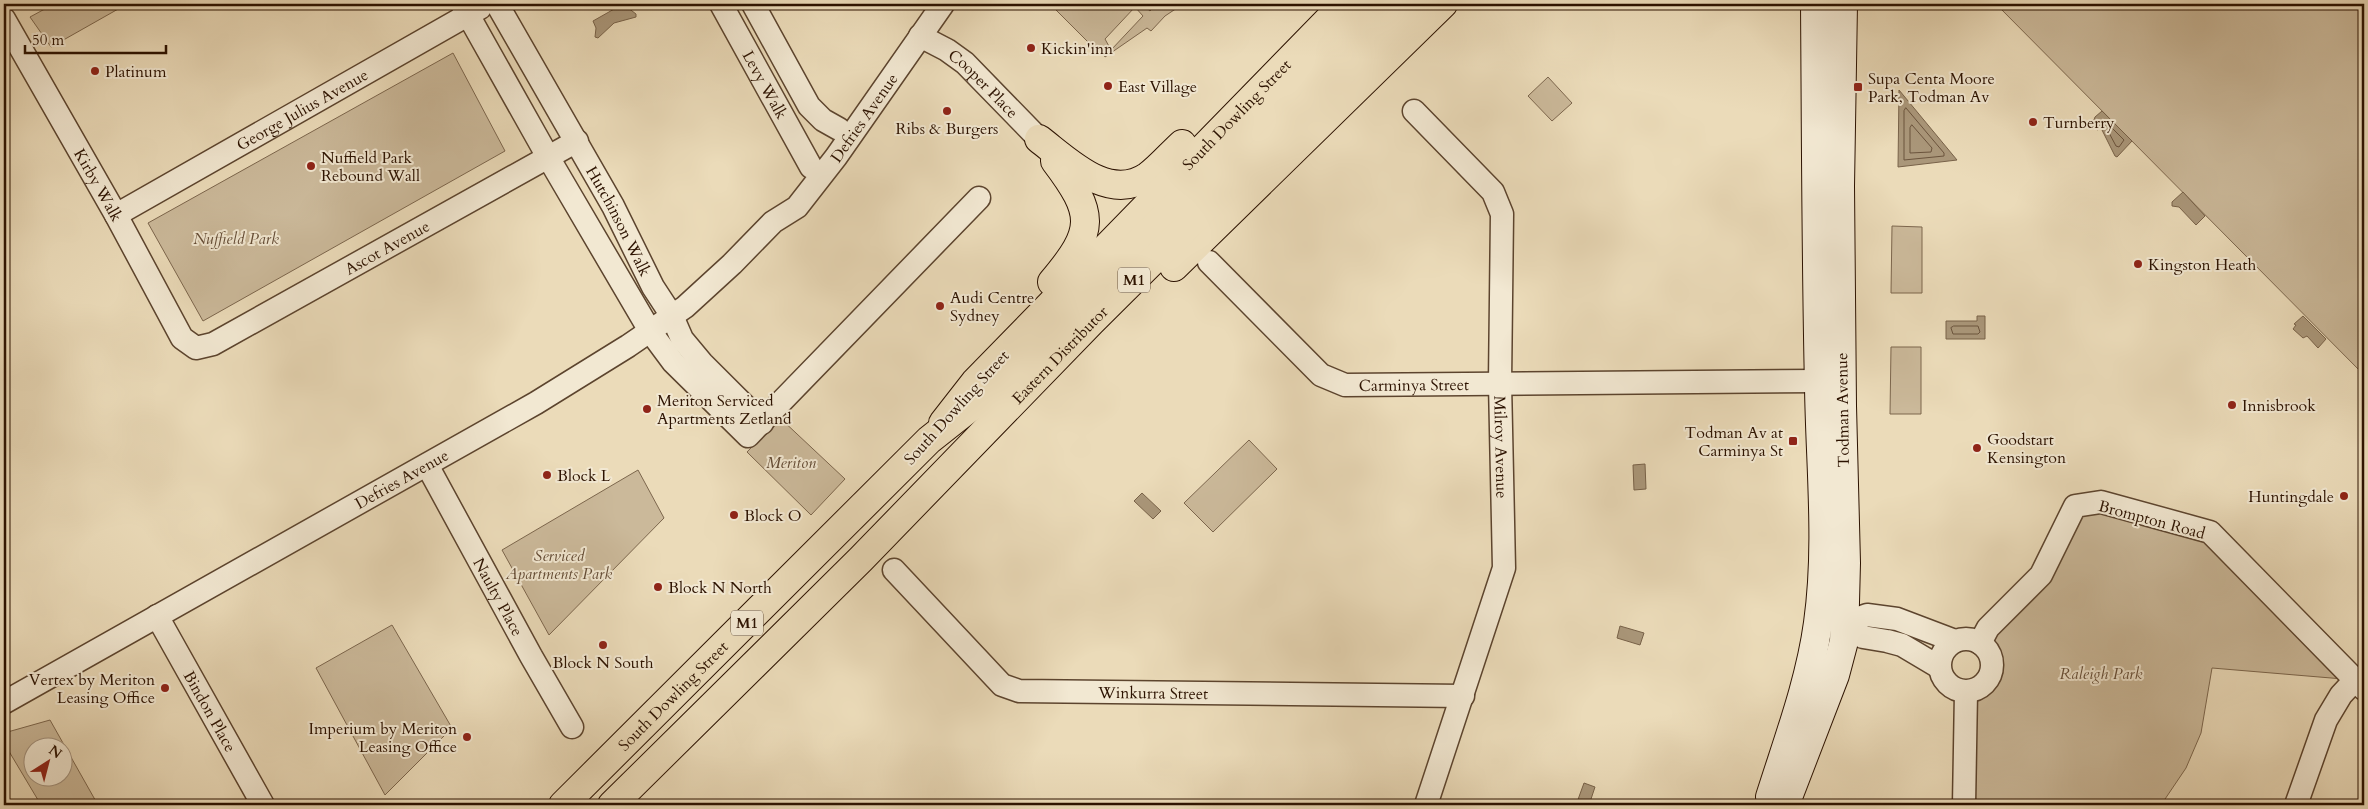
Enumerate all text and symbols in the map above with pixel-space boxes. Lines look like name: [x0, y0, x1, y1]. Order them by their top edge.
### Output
scale bar: [25, 22, 166, 54]
text: 50 m: [32, 30, 64, 50]
place label: Kickin'inn: [1041, 38, 1113, 60]
marker: Kickin'inn: [1025, 42, 1037, 54]
street label: Cooper Place: [943, 44, 1023, 123]
street label: Levy Walk: [737, 47, 793, 124]
street label: South Dowling Street: [1178, 55, 1296, 176]
place label: Platinum: [105, 61, 167, 83]
street label: George Julius Avenue: [233, 64, 372, 156]
marker: Platinum: [89, 65, 101, 77]
place label: Supa Centa Moore Park, Todman Av: [1868, 68, 1995, 108]
street label: Defries Avenue: [826, 69, 903, 167]
place label: East Village: [1118, 76, 1197, 98]
marker: East Village: [1102, 80, 1114, 92]
marker: Supa Centa Moore Park, Todman Av: [1852, 81, 1864, 93]
marker: Ribs & Burgers: [941, 105, 953, 117]
place label: Turnberry: [2043, 112, 2115, 134]
marker: Turnberry: [2027, 116, 2039, 128]
place label: Ribs & Burgers: [896, 118, 998, 140]
street label: Kirby Walk: [68, 145, 128, 226]
place label: Nuffield Park Rebound Wall: [321, 147, 420, 187]
marker: Nuffield Park Rebound Wall: [305, 160, 317, 172]
street label: Hutchinson Walk: [580, 162, 656, 281]
street label: Ascot Avenue: [341, 215, 434, 280]
park label: Nuffield Park: [193, 228, 279, 250]
place label: Kingston Heath: [2148, 254, 2257, 276]
marker: Kingston Heath: [2132, 258, 2144, 270]
road number: M1: [1118, 268, 1150, 292]
place label: Audi Centre Sydney: [950, 287, 1034, 327]
marker: Audi Centre Sydney: [934, 300, 946, 312]
street label: Eastern Distributor: [1007, 301, 1113, 409]
street label: South Dowling Street: [899, 346, 1014, 470]
street label: Todman Avenue: [1831, 352, 1855, 467]
street label: Carminya Street: [1359, 374, 1469, 397]
place label: Meriton Serviced Apartments Zetland: [657, 390, 792, 430]
street label: Milroy Avenue: [1488, 395, 1512, 499]
place label: Innisbrook: [2242, 395, 2316, 417]
marker: Innisbrook: [2226, 399, 2238, 411]
marker: Meriton Serviced Apartments Zetland: [641, 403, 653, 415]
place label: Todman Av at Carminya St: [1685, 422, 1783, 462]
place label: Goodstart Kensington: [1987, 429, 2066, 469]
marker: Todman Av at Carminya St: [1787, 435, 1799, 447]
marker: Goodstart Kensington: [1971, 442, 1983, 454]
street label: Defries Avenue: [351, 444, 453, 515]
park label: Meriton: [766, 452, 816, 474]
place label: Block L: [557, 465, 611, 487]
marker: Block L: [541, 469, 553, 481]
place label: Huntingdale: [2248, 486, 2334, 508]
marker: Huntingdale: [2338, 490, 2350, 502]
street label: Brompton Road: [2096, 495, 2208, 545]
place label: Block O: [744, 505, 802, 527]
marker: Block O: [728, 509, 740, 521]
park label: Serviced Apartments Park: [505, 545, 612, 585]
street label: Naulty Place: [468, 554, 528, 640]
place label: Block N North: [668, 577, 772, 599]
marker: Block N North: [652, 581, 664, 593]
road number: M1: [731, 610, 763, 636]
street label: South Dowling Street: [613, 636, 733, 756]
marker: Block N South: [597, 639, 609, 651]
place label: Block N South: [553, 652, 654, 674]
park label: Raleigh Park: [2060, 663, 2143, 685]
street label: Bindon Place: [178, 667, 241, 756]
place label: Vertex by Meriton Leasing Office: [29, 669, 155, 709]
marker: Vertex by Meriton Leasing Office: [159, 682, 171, 694]
street label: Winkurra Street: [1097, 682, 1208, 705]
place label: Imperium by Meriton Leasing Office: [308, 718, 457, 758]
marker: Imperium by Meriton Leasing Office: [461, 731, 473, 743]
north arrow: [22, 736, 72, 786]
text: N: [45, 741, 66, 763]

